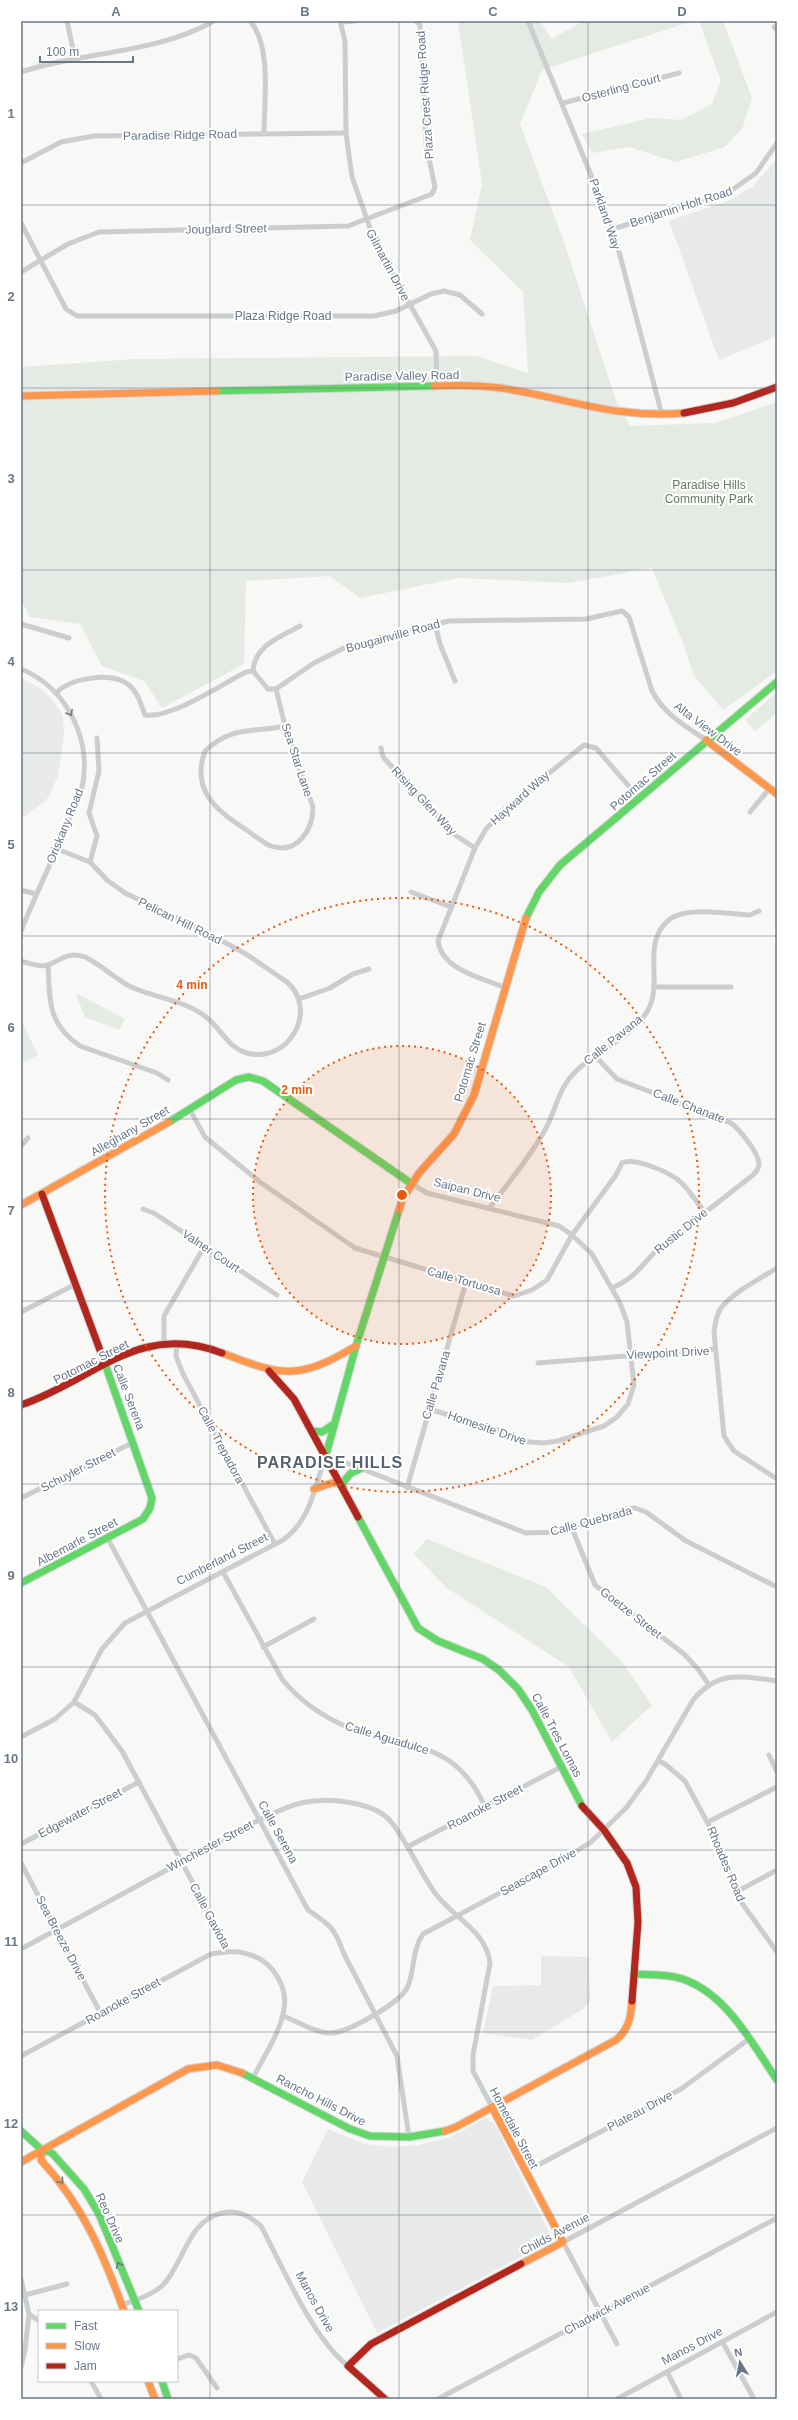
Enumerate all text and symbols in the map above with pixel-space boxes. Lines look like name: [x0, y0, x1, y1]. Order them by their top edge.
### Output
text: A: [111, 4, 121, 19]
text: B: [300, 4, 310, 19]
text: C: [488, 4, 498, 19]
text: D: [677, 4, 687, 19]
street label: Plaza Crest Ridge Road: [414, 30, 436, 160]
scale bar: [40, 38, 133, 64]
text: 100 m: [46, 45, 79, 59]
street label: Osterling Court: [580, 71, 662, 105]
text: 1: [7, 106, 15, 121]
street label: Paradise Ridge Road: [123, 127, 237, 143]
street label: Parkland Way: [586, 177, 624, 251]
street label: Benjamin Holt Road: [628, 184, 734, 230]
street label: Jouglard Street: [185, 221, 267, 237]
street label: Gilmartin Drive: [363, 227, 413, 304]
text: 2: [7, 289, 15, 304]
street label: Plaza Ridge Road: [235, 309, 331, 323]
street label: Paradise Valley Road: [345, 368, 459, 384]
text: 3: [7, 471, 15, 486]
park label: Paradise Hills Community Park: [665, 478, 754, 506]
street label: Bougainville Road: [344, 617, 442, 655]
text: 4: [7, 654, 15, 669]
street label: Alta View Drive: [671, 699, 745, 759]
one-way arrow: [66, 709, 73, 716]
street label: Sea Star Lane: [278, 721, 316, 799]
street label: Potomac Street: [607, 748, 679, 813]
street label: Rising Glen Way: [389, 764, 459, 838]
street label: Hayward Way: [488, 768, 552, 828]
street label: Oriskany Road: [44, 787, 86, 865]
text: 5: [7, 837, 15, 852]
street label: Pelican Hill Road: [136, 895, 224, 947]
text: 4 min: [176, 978, 208, 992]
street label: Calle Pavana: [581, 1012, 645, 1068]
text: 6: [7, 1020, 15, 1035]
street label: Potomac Street: [451, 1020, 489, 1104]
text: 2 min: [281, 1083, 313, 1097]
street label: Calle Chanate: [651, 1086, 727, 1126]
street label: Alleghany Street: [88, 1103, 172, 1159]
street label: Saipan Drive: [432, 1175, 502, 1205]
centre of rings: [395, 1188, 409, 1202]
text: 7: [7, 1203, 15, 1218]
street label: Rustic Drive: [651, 1205, 711, 1257]
street label: Valner Court: [180, 1227, 243, 1276]
street label: Calle Tortuosa: [425, 1264, 503, 1298]
street label: Potomac Street: [51, 1337, 132, 1387]
street label: Viewpoint Drive: [626, 1344, 710, 1362]
street label: Calle Pavana: [419, 1349, 453, 1421]
street label: Calle Serena: [110, 1362, 148, 1432]
text: 8: [7, 1385, 15, 1400]
street label: Calle Trepadora: [195, 1404, 247, 1486]
street label: Homesite Drive: [446, 1408, 528, 1448]
street label: Schuyler Street: [38, 1445, 118, 1495]
district label: PARADISE HILLS: [257, 1454, 403, 1471]
street label: Calle Quebrada: [549, 1503, 634, 1539]
street label: Albemarle Street: [34, 1515, 120, 1569]
street label: Cumberland Street: [174, 1530, 271, 1588]
text: 9: [7, 1568, 15, 1583]
street label: Goetze Street: [598, 1585, 665, 1642]
street label: Calle Tres Lomas: [529, 1690, 585, 1780]
street label: Calle Aguadulce: [343, 1719, 431, 1757]
text: 10: [4, 1751, 18, 1766]
street label: Roanoke Street: [445, 1781, 526, 1833]
street label: Edgewater Street: [36, 1785, 125, 1841]
street label: Calle Serena: [255, 1798, 301, 1866]
street label: Winchester Street: [165, 1817, 256, 1875]
street label: Rhoades Road: [704, 1824, 748, 1904]
street label: Seascape Drive: [498, 1845, 579, 1899]
street label: Calle Gaviota: [187, 1881, 233, 1951]
street label: Sea Breeze Drive: [33, 1893, 89, 1983]
text: 11: [4, 1934, 18, 1949]
street label: Roanoke Street: [83, 1974, 163, 2027]
street label: Rancho Hills Drive: [274, 2071, 368, 2129]
street label: Homedale Street: [487, 2085, 542, 2172]
street label: Plateau Drive: [605, 2088, 675, 2134]
text: 12: [4, 2116, 18, 2131]
one-way arrow: [56, 2176, 63, 2184]
street label: Reo Drive: [93, 2191, 127, 2246]
street label: Childs Avenue: [518, 2210, 592, 2258]
one-way arrow: [116, 2262, 124, 2269]
street label: Manos Drive: [293, 2269, 338, 2335]
street label: Chadwick Avenue: [562, 2280, 653, 2338]
text: 13: [4, 2299, 18, 2314]
legend: [38, 2310, 178, 2382]
text: Fast: [74, 2319, 98, 2333]
street label: Manos Drive: [659, 2324, 725, 2368]
text: Slow: [74, 2339, 100, 2353]
north arrow: [720, 2342, 760, 2382]
text: N: [733, 2346, 743, 2359]
text: Jam: [74, 2359, 97, 2373]

